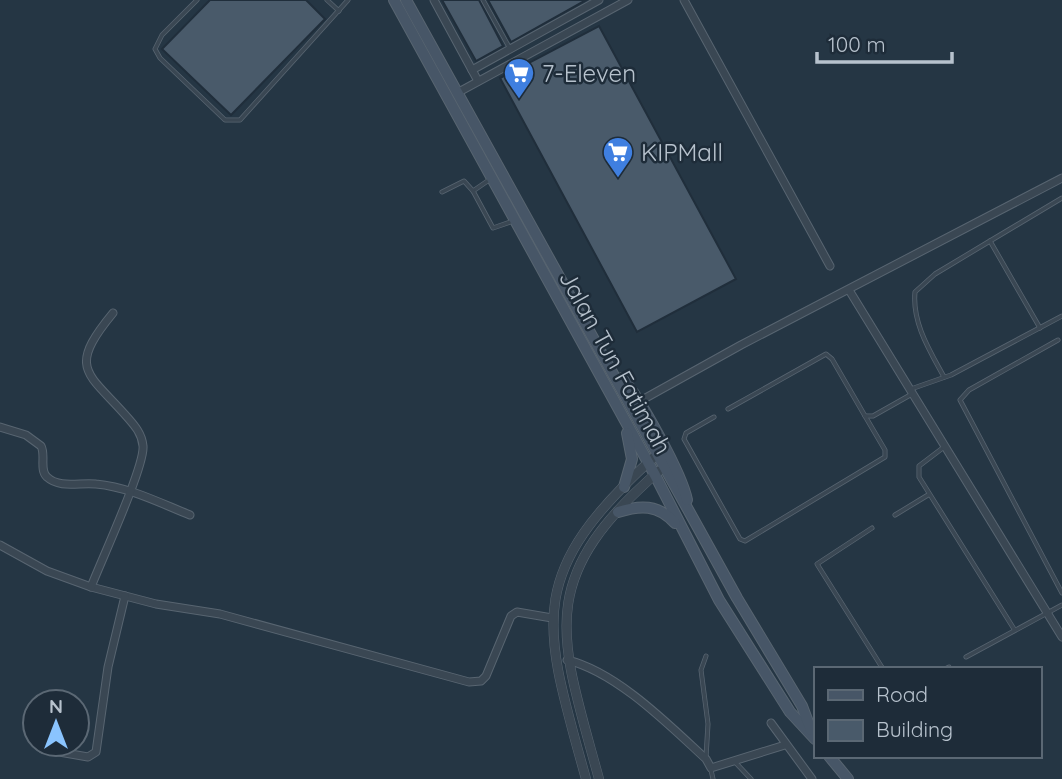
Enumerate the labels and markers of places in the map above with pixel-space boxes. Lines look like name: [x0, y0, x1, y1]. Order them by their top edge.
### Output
supermarket icon: 7-Eleven: [502, 56, 536, 100]
place label: 7-Eleven: [542, 58, 636, 88]
supermarket icon: KIPMall: [601, 135, 635, 179]
place label: KIPMall: [641, 137, 723, 167]

